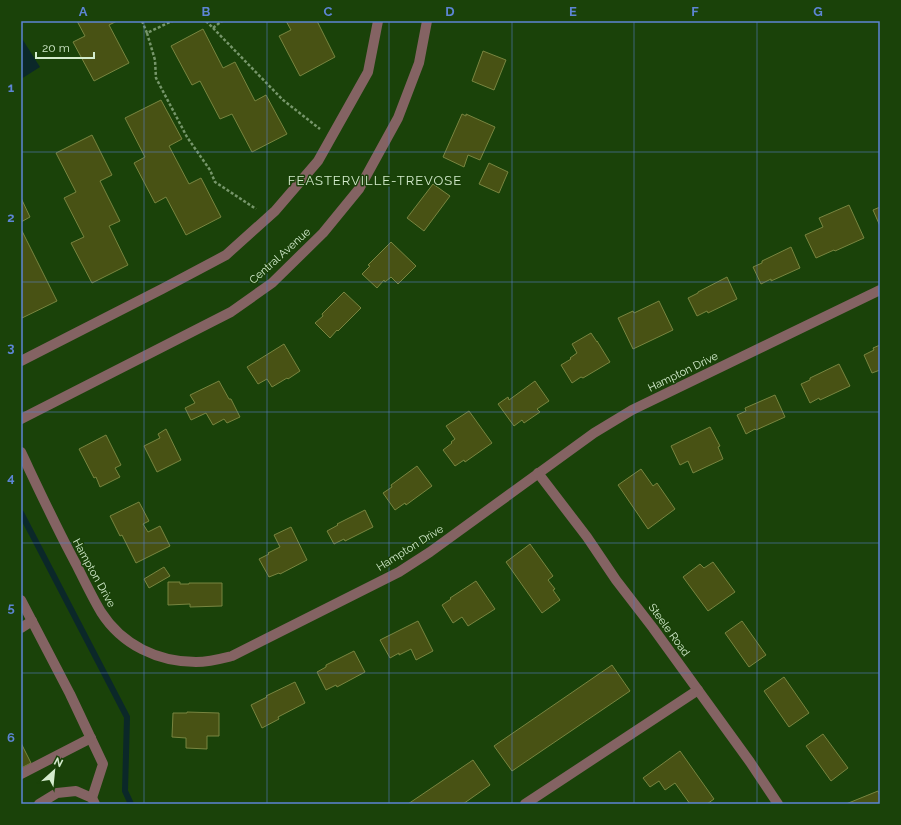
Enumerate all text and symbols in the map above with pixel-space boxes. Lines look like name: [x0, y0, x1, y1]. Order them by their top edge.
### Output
text: A: [79, 4, 88, 19]
text: B: [202, 4, 211, 19]
text: C: [324, 4, 333, 19]
text: D: [445, 4, 455, 19]
text: E: [569, 4, 577, 19]
text: F: [691, 4, 699, 19]
text: G: [813, 4, 823, 19]
scale bar: [36, 34, 94, 60]
text: 20 m: [42, 41, 70, 55]
text: 1: [8, 80, 15, 95]
district label: FEASTERVILLE-TREVOSE: [288, 173, 462, 188]
text: 2: [7, 210, 15, 225]
street label: Central Avenue: [247, 225, 314, 287]
text: 3: [7, 340, 15, 355]
street label: Hampton Drive: [646, 349, 721, 395]
text: 4: [7, 470, 15, 485]
street label: Hampton Drive: [374, 522, 446, 574]
street label: Hampton Drive: [70, 536, 118, 610]
text: 5: [7, 600, 15, 615]
street label: Steele Road: [646, 601, 692, 659]
text: 6: [7, 730, 15, 745]
north arrow: [34, 751, 74, 791]
text: N: [52, 755, 65, 770]

